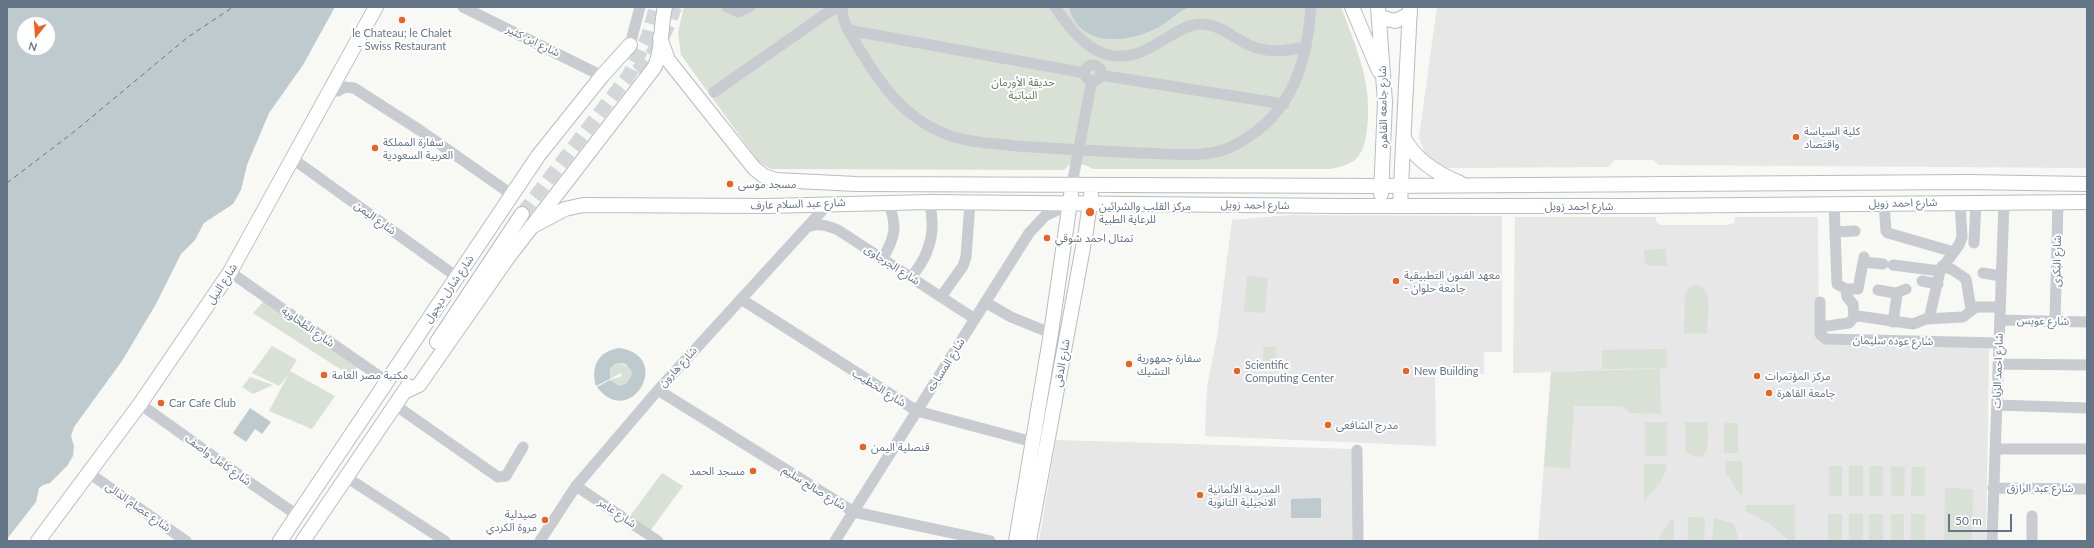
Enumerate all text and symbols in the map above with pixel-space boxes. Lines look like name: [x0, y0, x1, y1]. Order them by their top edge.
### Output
marker: le Chateau; le Chalet - Swiss Restaurant: [397, 15, 407, 25]
north arrow: [16, 16, 56, 56]
street label: شارع ابن كثير: [504, 22, 562, 60]
place label: le Chateau; le Chalet - Swiss Restaurant: [352, 26, 452, 52]
text: N: [27, 40, 39, 54]
street label: شارع جامعه القاهره: [1376, 66, 1390, 148]
park label: حديقة الأورمان النباتية: [991, 75, 1055, 101]
place label: كلية السياسة واقتصاد: [1804, 124, 1860, 150]
marker: كلية السياسة واقتصاد: [1791, 132, 1801, 142]
place label: سفارة المملكة العربية السعودية: [383, 135, 453, 161]
marker: سفارة المملكة العربية السعودية: [370, 143, 380, 153]
place label: مسجد موسى: [738, 177, 796, 191]
marker: مسجد موسى: [725, 179, 735, 189]
street label: شارع عبد السلام عارف: [750, 196, 846, 212]
street label: شارع احمد زويل: [1869, 196, 1937, 210]
street label: شارع اليمن: [352, 198, 398, 238]
street label: شارع احمد زويل: [1221, 198, 1289, 212]
place label: مركز القلب والشرائين للرعاية الطبية: [1099, 199, 1191, 225]
street label: شارع احمد زويل: [1545, 199, 1613, 213]
marker: مركز القلب والشرائين للرعاية الطبية: [1084, 206, 1096, 218]
place label: تمثال احمد شوقي: [1055, 231, 1133, 245]
marker: تمثال احمد شوقي: [1042, 233, 1052, 243]
street label: شارع البكرى: [2050, 235, 2064, 287]
street label: شارع الجرجاوى: [862, 242, 922, 288]
street label: شارع شارل ديجول: [421, 253, 477, 325]
street label: شارع النيل: [204, 261, 240, 307]
place label: معهد الفنون التطبيقية - جامعة حلوان: [1404, 268, 1500, 294]
marker: معهد الفنون التطبيقية - جامعة حلوان: [1391, 276, 1401, 286]
street label: شارع الطحاوية: [279, 304, 337, 350]
street label: شارع عويس: [2017, 314, 2069, 328]
street label: شارع احمد الزيات: [1990, 333, 2006, 409]
street label: شارع عوده سليمان: [1853, 334, 1933, 348]
street label: شارع المساحه: [924, 336, 968, 394]
street label: شارع الدقى: [1051, 338, 1073, 388]
street label: شارع هارون: [656, 344, 700, 390]
place label: سفارة جمهورية التشيك: [1137, 351, 1201, 377]
place label: Scientific Computing Center: [1245, 358, 1334, 384]
marker: سفارة جمهورية التشيك: [1124, 359, 1134, 369]
place label: New Building: [1414, 364, 1478, 378]
street label: شارع الخطيب: [850, 366, 908, 410]
marker: Scientific Computing Center: [1232, 366, 1242, 376]
marker: New Building: [1401, 366, 1411, 376]
place label: مكتبة مصر العامة: [332, 368, 408, 382]
place label: مركز المؤتمرات: [1765, 369, 1831, 383]
marker: مكتبة مصر العامة: [319, 370, 329, 380]
marker: مركز المؤتمرات: [1752, 371, 1762, 381]
place label: جامعة القاهرة: [1777, 386, 1835, 400]
marker: جامعة القاهرة: [1764, 388, 1774, 398]
place label: Car Cafe Club: [169, 396, 236, 410]
marker: Car Cafe Club: [156, 398, 166, 408]
place label: مدرج الشافعى: [1336, 418, 1398, 432]
marker: مدرج الشافعى: [1323, 420, 1333, 430]
street label: شارع كامل واصف: [183, 432, 253, 488]
place label: قنصلية اليمن: [871, 440, 930, 454]
marker: قنصلية اليمن: [858, 442, 868, 452]
street label: شارع صالح سليم: [780, 463, 848, 513]
place label: مسجد الحمد: [690, 464, 745, 478]
marker: مسجد الحمد: [748, 466, 758, 476]
street label: شارع عصام الدالى: [103, 480, 173, 534]
street label: شارع عبد الرازق: [2007, 481, 2073, 495]
place label: المدرسة الألمانية الانجيلية الثانوية: [1208, 482, 1280, 508]
marker: المدرسة الألمانية الانجيلية الثانوية: [1195, 490, 1205, 500]
street label: شارع عامر: [595, 495, 639, 531]
scale bar: [1950, 506, 2014, 532]
place label: صيدلية مروة الكردي: [486, 507, 537, 533]
text: 50 m: [1955, 513, 1982, 528]
marker: صيدلية مروة الكردي: [540, 515, 550, 525]

